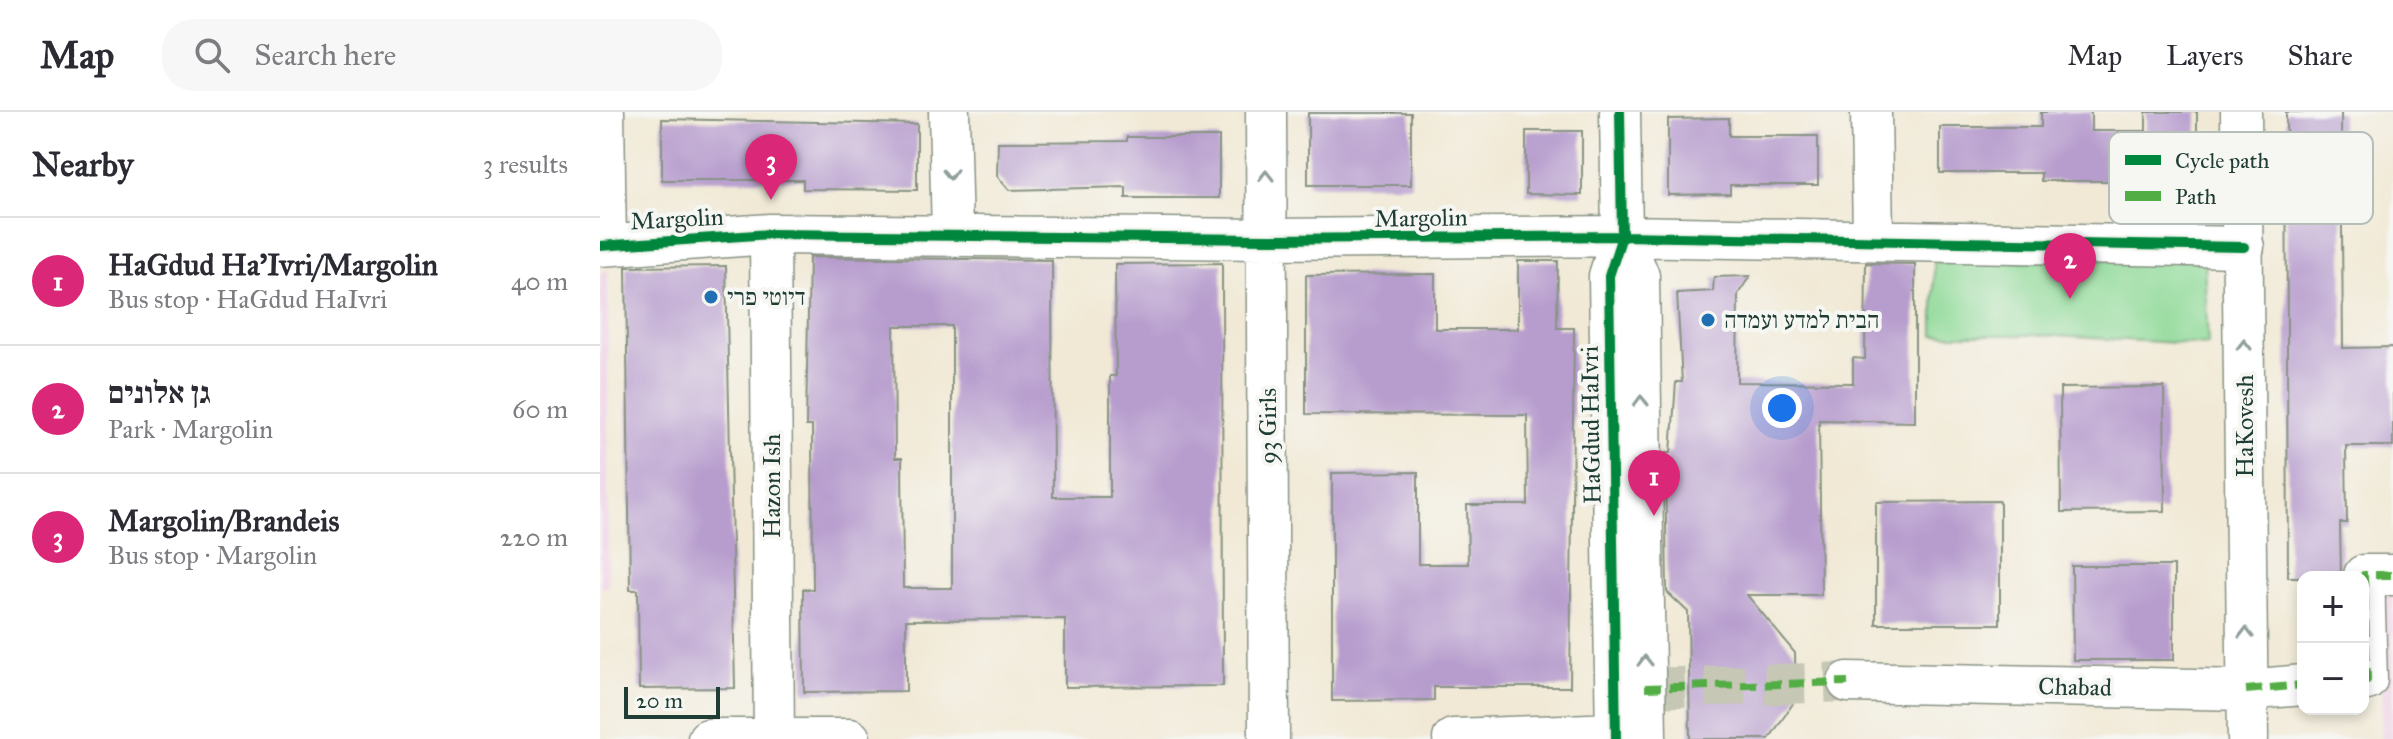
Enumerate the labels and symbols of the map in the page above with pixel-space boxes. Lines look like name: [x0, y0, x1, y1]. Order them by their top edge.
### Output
legend: [2109, 132, 2373, 224]
pin: 3: [745, 134, 797, 200]
text: Cycle path: [2175, 147, 2270, 174]
one-way arrow: [942, 168, 959, 181]
one-way arrow: [1257, 169, 1275, 182]
text: Path: [2175, 183, 2217, 210]
street label: Margolin: [630, 202, 724, 236]
street label: Margolin: [1374, 202, 1468, 234]
pin: 2: [2044, 233, 2096, 299]
place label: דיוטי פרי: [727, 282, 806, 312]
marker: דיוטי פרי: [702, 288, 720, 306]
place label: הבית למדע ועמדה: [1724, 305, 1880, 335]
marker: הבית למדע ועמדה: [1699, 311, 1717, 329]
one-way arrow: [2235, 338, 2253, 351]
street label: HaGdud HaIvri: [1575, 345, 1607, 504]
street label: HaKovesh: [2230, 375, 2260, 477]
street label: 93 Girls: [1253, 388, 1283, 464]
your location: [1762, 388, 1802, 428]
one-way arrow: [1632, 394, 1650, 407]
street label: Hazon Ish: [757, 434, 787, 538]
pin: 1: [1628, 450, 1680, 516]
one-way arrow: [2237, 626, 2255, 639]
one-way arrow: [1636, 654, 1654, 667]
street label: Chabad: [2038, 671, 2112, 703]
scale bar: [624, 683, 720, 719]

